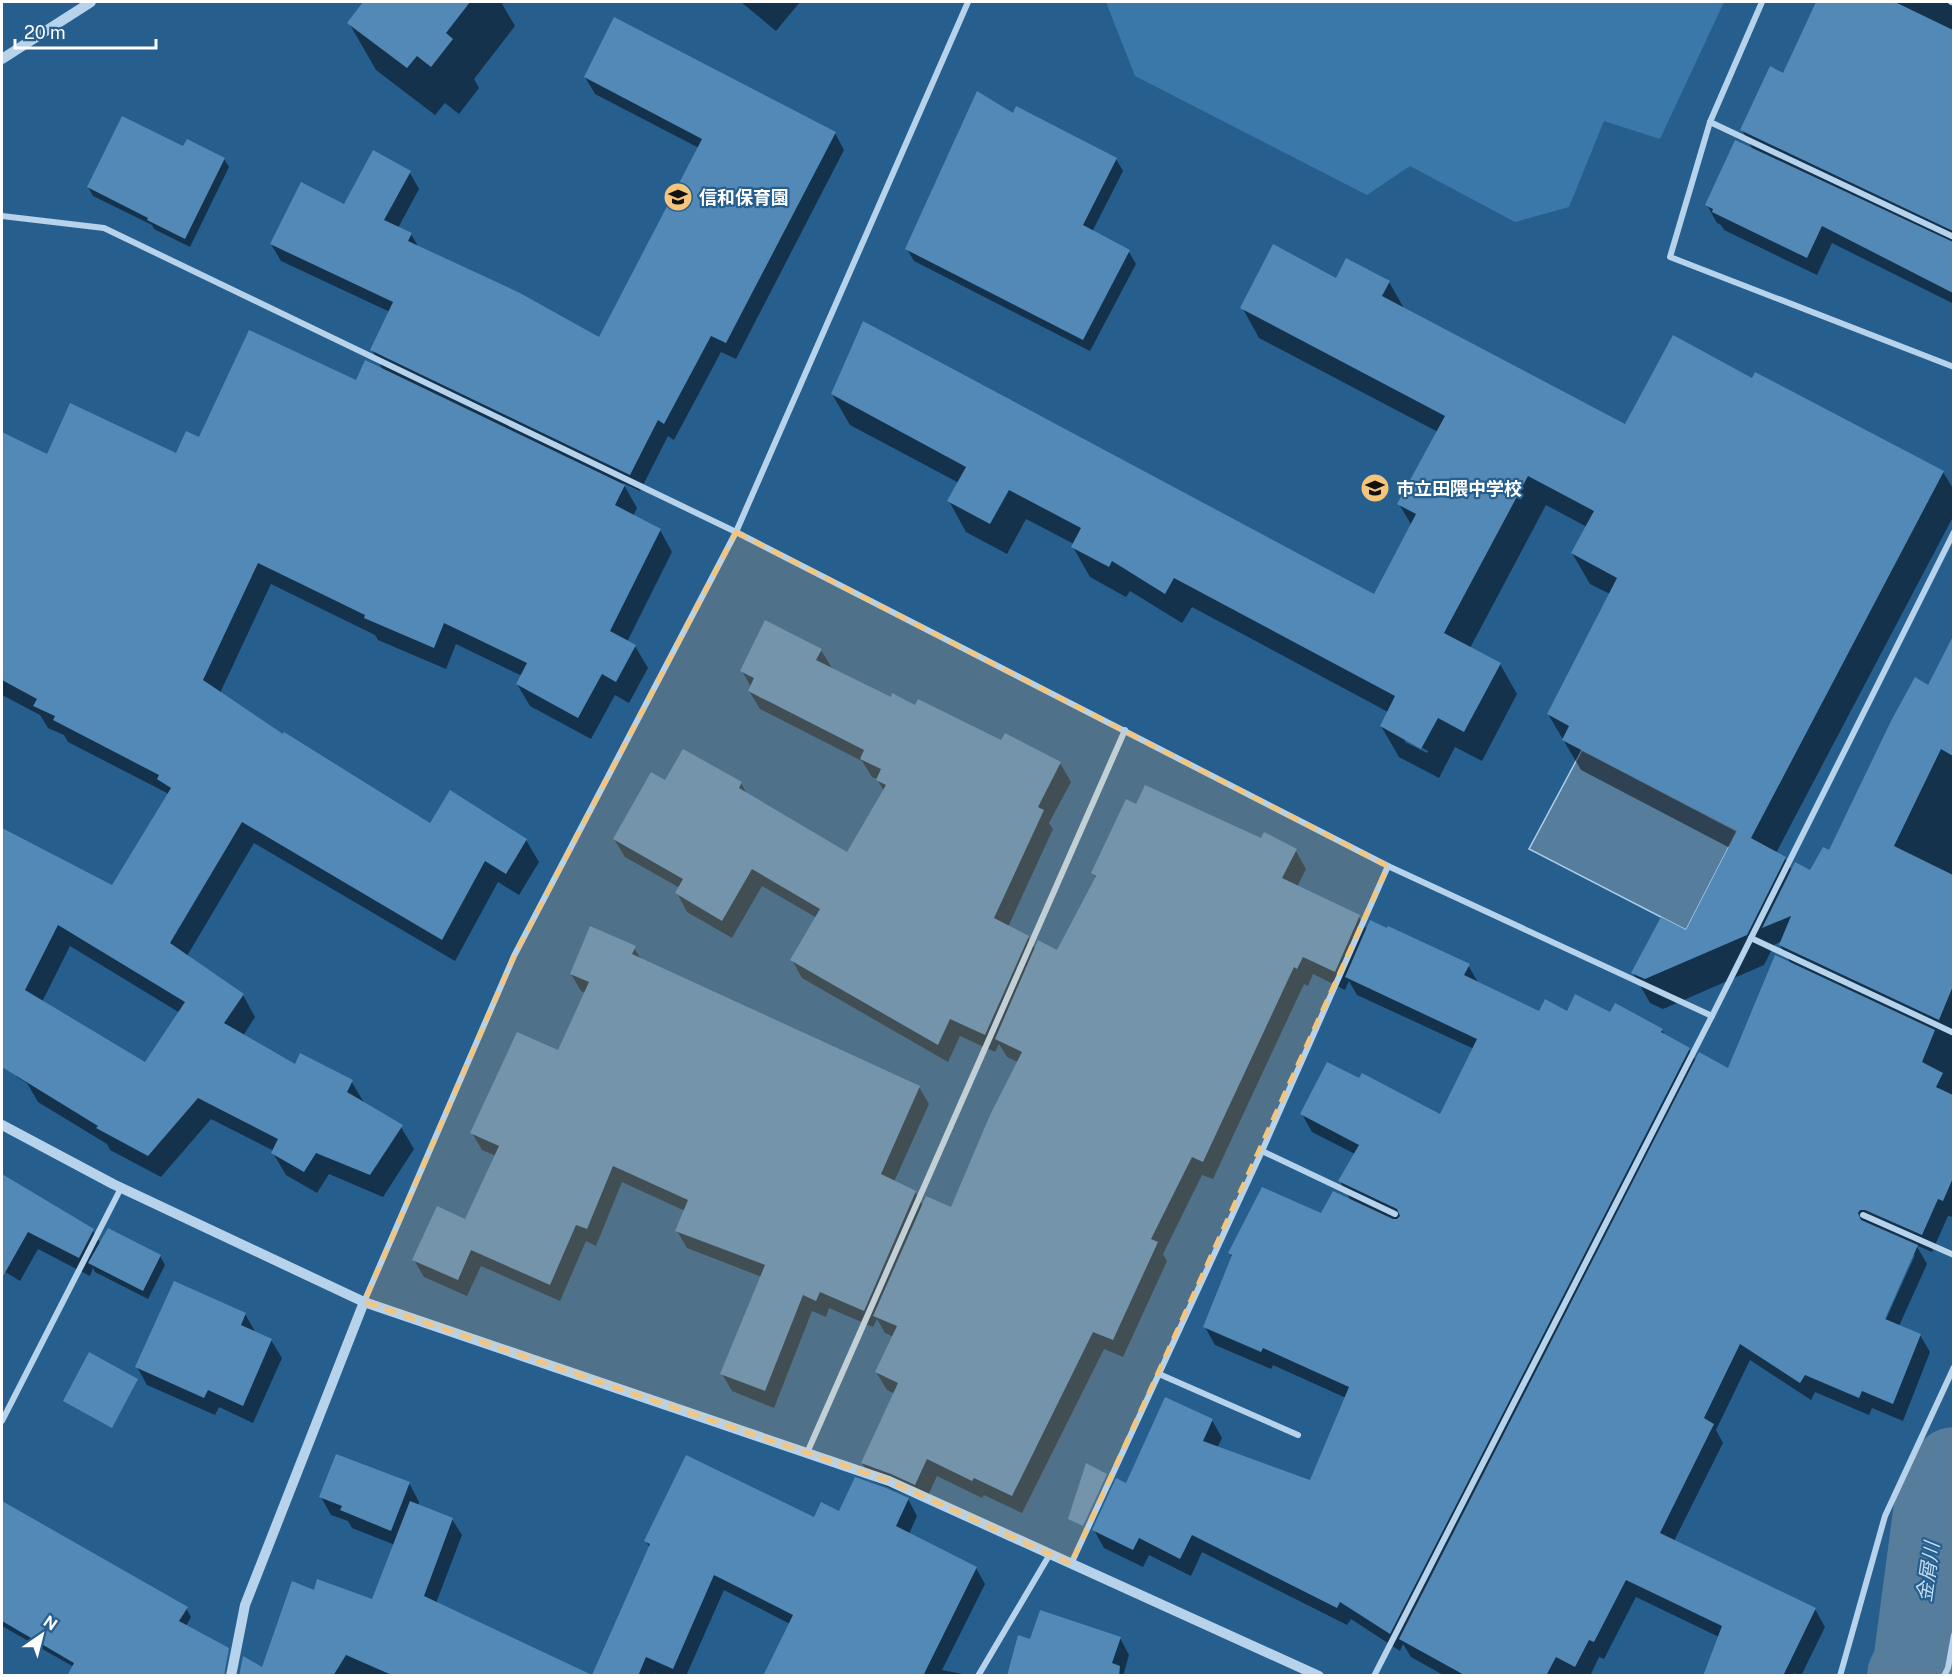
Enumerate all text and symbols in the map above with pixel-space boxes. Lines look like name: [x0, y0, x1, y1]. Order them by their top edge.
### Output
scale bar: [15, 12, 156, 50]
text: 20 m: [24, 22, 66, 43]
school or university icon: 信和保育園: [662, 181, 694, 213]
place label: 信和保育園: [699, 187, 789, 208]
school or university icon: 市立田隈中学校: [1359, 472, 1391, 504]
place label: 市立田隈中学校: [1396, 478, 1522, 499]
water label: 金屑川: [1912, 1539, 1944, 1603]
north arrow: [12, 1605, 72, 1665]
text: N: [40, 1612, 61, 1634]

